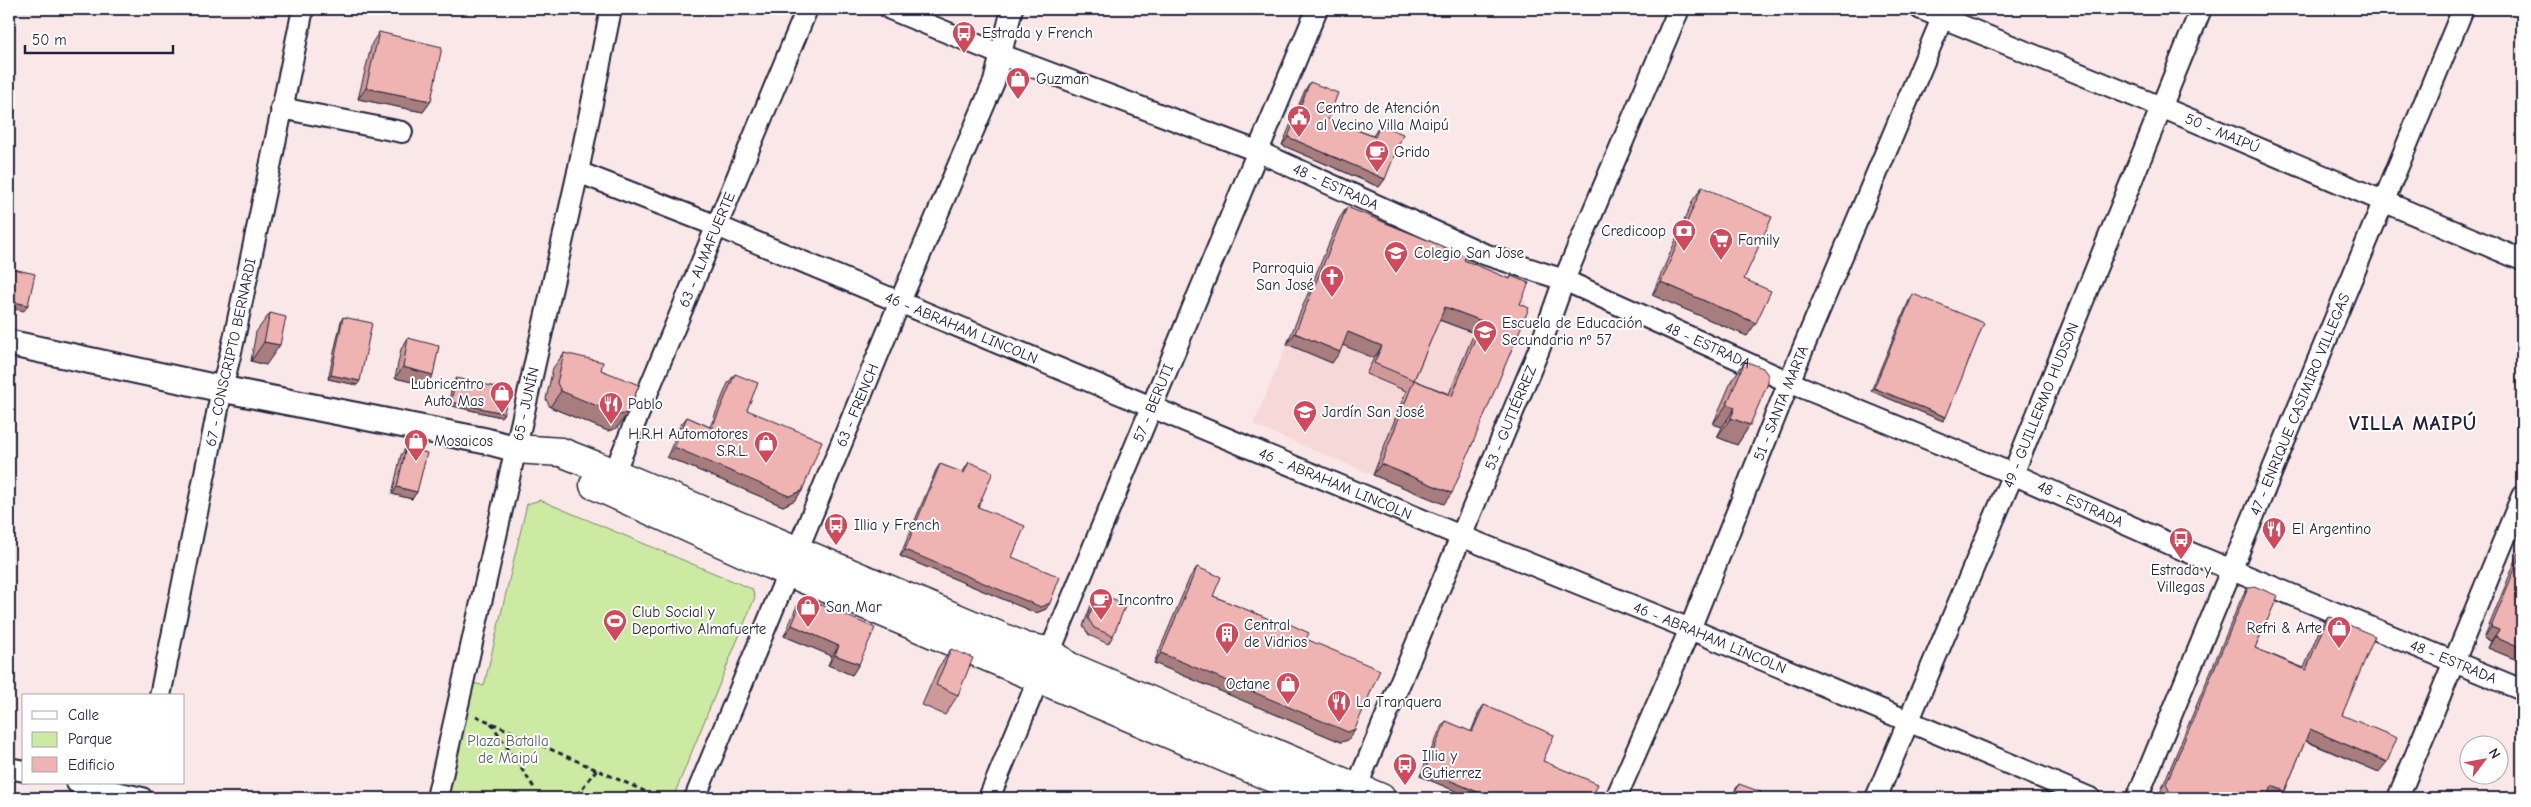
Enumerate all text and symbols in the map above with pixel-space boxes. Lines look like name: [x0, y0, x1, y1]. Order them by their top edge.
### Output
bus stop icon: Estrada y French: [951, 20, 977, 54]
scale bar: [25, 22, 172, 54]
place label: Estrada y French: [982, 24, 1093, 42]
text: 50 m: [32, 31, 67, 49]
shop icon: Guzman: [1005, 66, 1031, 100]
place label: Guzman: [1036, 70, 1089, 88]
place label: Centro de Atención al Vecino Villa Maipú: [1316, 99, 1449, 134]
public building icon: Centro de Atención al Vecino Villa Maipú: [1286, 104, 1312, 138]
street label: 50 - MAIPÚ: [2182, 109, 2263, 157]
cafe icon: Grido: [1364, 139, 1390, 173]
place label: Grido: [1394, 143, 1430, 161]
street label: 48 - ESTRADA: [1290, 160, 1382, 214]
street label: 63 - ALMAFUERTE: [675, 189, 739, 310]
bank icon: Credicoop: [1671, 218, 1697, 252]
place label: Credicoop: [1601, 222, 1666, 240]
supermarket icon: Family: [1708, 227, 1734, 261]
place label: Family: [1738, 231, 1780, 249]
school or university icon: Colegio San Jose: [1383, 240, 1409, 274]
place label: Colegio San Jose: [1414, 244, 1524, 262]
street label: 67 - CONSCRIPTO BERNARDI: [202, 256, 260, 448]
place label: Parroquia San José: [1252, 259, 1314, 294]
church icon: Parroquia San José: [1319, 264, 1345, 298]
street label: 46 - ABRAHAM LINCOLN: [882, 288, 1041, 368]
street label: 47 - ENRIQUE CASIMIRO VILLEGAS: [2246, 291, 2354, 518]
place label: Escuela de Educación Secundaria nº 57: [1502, 314, 1643, 349]
street label: 48 - ESTRADA: [1662, 318, 1754, 373]
school or university icon: Escuela de Educación Secundaria nº 57: [1472, 319, 1498, 353]
street label: 49 - GUILLERMO HUDSON: [1999, 320, 2082, 491]
street label: 51 - SANTA MARTA: [1749, 342, 1812, 463]
street label: 63 - FRENCH: [832, 361, 882, 449]
street label: 57 - BERUTI: [1129, 361, 1178, 444]
street label: 53 - GUTIÉRREZ: [1481, 363, 1540, 473]
street label: 65 - JUNÍN: [509, 365, 543, 443]
place label: Lubricentro Auto Mas: [411, 375, 484, 410]
shop icon: Lubricentro Auto Mas: [489, 380, 515, 414]
restaurant icon: Pablo: [598, 391, 624, 425]
place label: Pablo: [628, 395, 663, 413]
school or university icon: Jardín San José: [1292, 399, 1318, 433]
place label: Jardín San José: [1322, 403, 1425, 421]
district label: VILLA MAIPÚ: [2349, 411, 2477, 435]
place label: H.R.H Automotores S.R.L.: [628, 425, 748, 460]
shop icon: Mosaicos: [403, 428, 429, 462]
shop icon: H.R.H Automotores S.R.L.: [753, 430, 779, 464]
place label: Mosaicos: [434, 432, 493, 450]
street label: 46 - ABRAHAM LINCOLN: [1256, 444, 1414, 523]
street label: 48 - ESTRADA: [2035, 477, 2126, 531]
bus stop icon: Illia y French: [823, 512, 849, 546]
place label: Illia y French: [854, 516, 940, 534]
restaurant icon: El Argentino: [2261, 516, 2287, 550]
place label: El Argentino: [2292, 520, 2371, 538]
bus stop icon: Estrada y Villegas: [2168, 526, 2194, 560]
place label: Estrada y Villegas: [2151, 561, 2211, 596]
cafe icon: Incontro: [1088, 587, 1114, 621]
place label: Incontro: [1118, 591, 1174, 609]
shop icon: San Mar: [795, 594, 821, 628]
place label: San Mar: [826, 598, 882, 616]
street label: 46 - ABRAHAM LINCOLN: [1631, 598, 1789, 678]
place label: Club Social y Deportivo Almafuerte: [632, 603, 767, 638]
sports icon: Club Social y Deportivo Almafuerte: [602, 608, 628, 642]
shop icon: Refri & Arte: [2326, 615, 2352, 649]
place label: Central de Vidrios: [1244, 616, 1307, 651]
place label: Refri & Arte: [2246, 619, 2322, 637]
building icon: Central de Vidrios: [1214, 621, 1240, 655]
street label: 48 - ESTRADA: [2408, 636, 2500, 688]
shop icon: Octane: [1275, 671, 1301, 705]
place label: Octane: [1226, 675, 1270, 693]
restaurant icon: La Tranquera: [1326, 689, 1352, 723]
place label: La Tranquera: [1356, 693, 1442, 711]
legend: [22, 694, 185, 784]
text: Calle: [68, 706, 100, 724]
text: Parque: [68, 730, 113, 748]
park label: Plaza Batalla de Maipú: [467, 732, 549, 767]
north arrow: [2458, 734, 2508, 784]
text: N: [2485, 745, 2504, 762]
place label: Illia y Gutierrez: [1422, 747, 1482, 782]
bus stop icon: Illia y Gutierrez: [1392, 752, 1418, 786]
text: Edificio: [68, 756, 115, 774]

